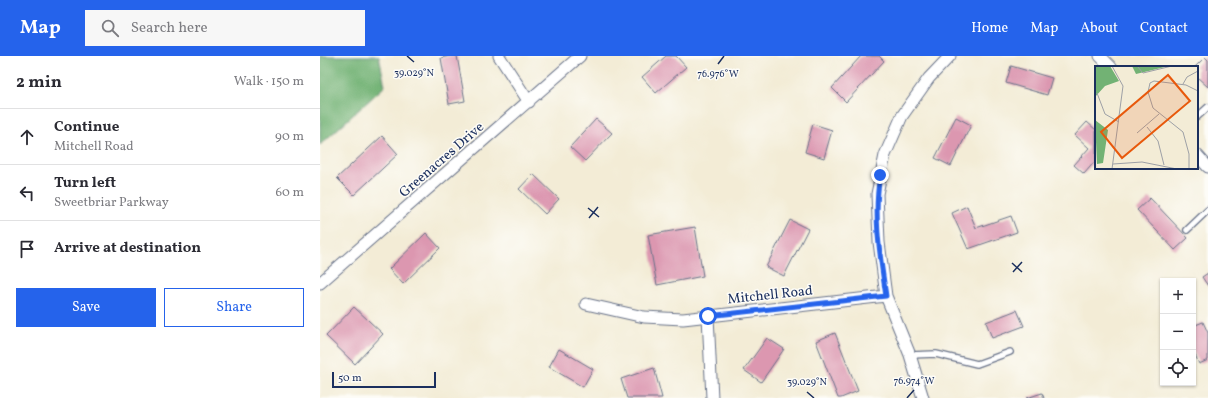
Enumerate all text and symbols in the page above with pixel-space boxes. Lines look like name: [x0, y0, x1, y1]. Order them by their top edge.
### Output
search box: [85, 10, 365, 46]
text: Map: [20, 15, 61, 41]
icon: search: [99, 17, 121, 39]
text: Search here: [131, 18, 208, 39]
text: Home: [971, 19, 1008, 38]
text: Map: [1030, 19, 1058, 38]
text: About: [1080, 19, 1118, 38]
text: Contact: [1140, 19, 1188, 38]
text: 39.029°N: [394, 66, 435, 80]
inset map: [1095, 66, 1198, 169]
text: 76.976°W: [697, 67, 739, 81]
text: 2 min: [16, 71, 62, 94]
text: Walk · 150 m: [234, 73, 304, 91]
text: Continue: [54, 117, 119, 138]
street label: Greenacres Drive: [396, 118, 489, 202]
icon: ahead: [16, 126, 38, 148]
text: 90 m: [275, 128, 304, 146]
text: Mitchell Road: [54, 138, 134, 156]
route end: [871, 166, 889, 184]
text: Turn left: [54, 173, 116, 194]
icon: left: [16, 182, 38, 204]
text: 60 m: [276, 184, 304, 202]
text: Sweetbriar Parkway: [54, 194, 169, 212]
icon: arrive: [16, 238, 38, 260]
text: Arrive at destination: [54, 238, 201, 259]
map controls: [1160, 278, 1196, 386]
button: +: [1160, 278, 1196, 314]
street label: Mitchell Road: [727, 282, 814, 309]
button: Save: [16, 288, 156, 327]
button: Share: [164, 288, 304, 327]
route start: [699, 307, 717, 325]
button: −: [1160, 314, 1196, 350]
button: locate: [1160, 350, 1196, 386]
scale bar: [332, 370, 436, 389]
text: 50 m: [338, 371, 362, 386]
text: 76.974°W: [893, 374, 935, 388]
text: 39.029°N: [787, 375, 828, 389]

